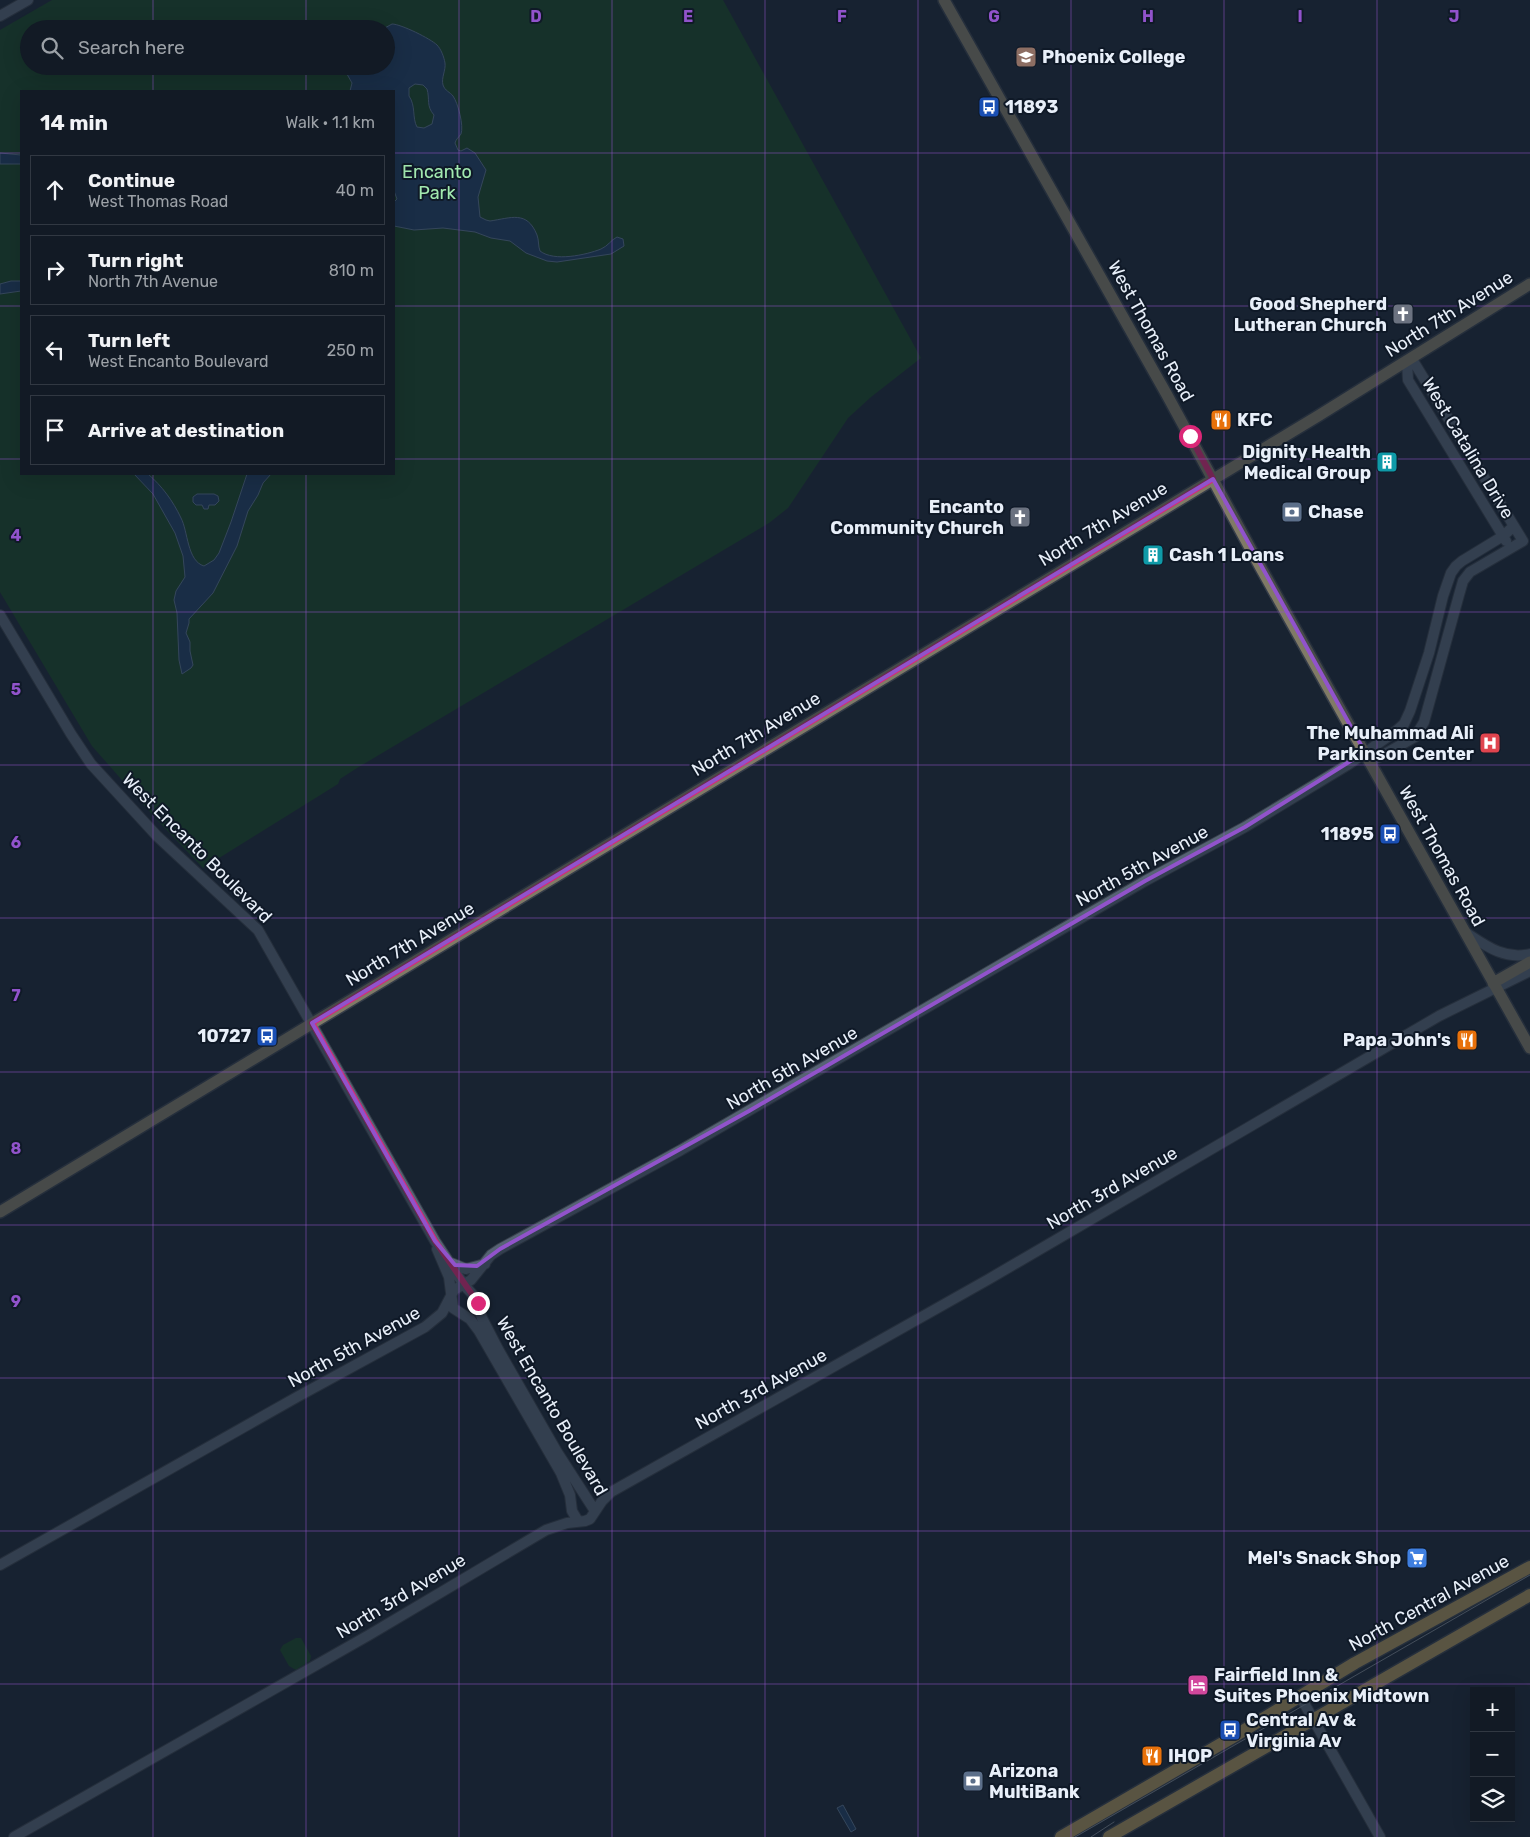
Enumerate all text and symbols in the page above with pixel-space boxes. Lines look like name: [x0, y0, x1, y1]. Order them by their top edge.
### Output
text: D: [530, 7, 542, 26]
text: E: [683, 7, 693, 26]
text: F: [837, 7, 847, 26]
text: G: [988, 7, 1000, 26]
text: H: [1142, 7, 1154, 26]
text: I: [1297, 7, 1303, 26]
text: J: [1449, 7, 1459, 26]
search box: [20, 20, 395, 75]
icon: search: [38, 34, 66, 62]
text: Search here: [78, 36, 185, 59]
school or university icon: Phoenix College: [1014, 45, 1038, 69]
place label: Phoenix College: [1042, 46, 1186, 68]
bus stop icon: 11893: [977, 95, 1001, 119]
place label: 11893: [1005, 96, 1058, 118]
text: 14 min: [40, 110, 108, 135]
text: Walk · 1.1 km: [286, 113, 375, 132]
park label: Encanto Park: [402, 161, 472, 204]
text: Continue: [88, 169, 175, 192]
icon: ahead: [41, 176, 69, 204]
text: 40 m: [336, 181, 374, 200]
text: West Thomas Road: [88, 192, 228, 211]
text: Turn right: [88, 249, 183, 272]
icon: right: [41, 256, 69, 284]
street label: West Thomas Road: [1103, 257, 1199, 405]
text: 810 m: [329, 261, 374, 280]
street label: North 7th Avenue: [1381, 266, 1517, 362]
text: North 7th Avenue: [88, 272, 218, 291]
place label: Good Shepherd Lutheran Church: [1234, 293, 1387, 336]
church icon: Good Shepherd Lutheran Church: [1391, 302, 1415, 326]
text: Turn left: [88, 329, 170, 352]
icon: left: [41, 336, 69, 364]
text: 250 m: [327, 341, 374, 360]
text: West Encanto Boulevard: [88, 352, 269, 371]
street label: West Catalina Drive: [1417, 373, 1519, 523]
restaurant icon: KFC: [1209, 408, 1233, 432]
place label: KFC: [1237, 409, 1273, 431]
icon: arrive: [41, 416, 69, 444]
text: Arrive at destination: [88, 419, 284, 442]
route start: [1179, 425, 1202, 448]
place label: Dignity Health Medical Group: [1242, 441, 1371, 484]
building icon: Dignity Health Medical Group: [1375, 450, 1399, 474]
street label: North 7th Avenue: [1035, 477, 1171, 571]
place label: Encanto Community Church: [830, 496, 1004, 539]
bank icon: Chase: [1280, 500, 1304, 524]
place label: Chase: [1308, 501, 1364, 523]
church icon: Encanto Community Church: [1008, 505, 1032, 529]
text: 4: [11, 526, 22, 545]
building icon: Cash 1 Loans: [1141, 543, 1165, 567]
place label: Cash 1 Loans: [1169, 544, 1284, 566]
text: 5: [11, 680, 21, 699]
street label: North 7th Avenue: [688, 687, 824, 781]
place label: The Muhammad Ali Parkinson Center: [1306, 722, 1474, 765]
hospital icon: The Muhammad Ali Parkinson Center: [1478, 731, 1502, 755]
street label: West Encanto Boulevard: [117, 768, 277, 928]
street label: West Thomas Road: [1394, 782, 1490, 930]
street label: North 5th Avenue: [1072, 821, 1212, 911]
bus stop icon: 11895: [1378, 822, 1402, 846]
place label: 11895: [1321, 823, 1374, 845]
text: 6: [11, 833, 21, 852]
street label: North 7th Avenue: [342, 897, 478, 991]
text: 7: [11, 986, 21, 1005]
street label: North 5th Avenue: [723, 1022, 861, 1114]
bus stop icon: 10727: [255, 1024, 279, 1048]
place label: 10727: [197, 1025, 251, 1047]
restaurant icon: Papa John's: [1455, 1028, 1479, 1052]
place label: Papa John's: [1343, 1029, 1451, 1051]
text: 8: [11, 1139, 22, 1158]
street label: North 3rd Avenue: [1043, 1142, 1181, 1234]
text: 9: [11, 1292, 21, 1311]
route end: [467, 1292, 490, 1315]
street label: North 5th Avenue: [284, 1302, 424, 1392]
street label: West Encanto Boulevard: [492, 1313, 612, 1499]
street label: North 3rd Avenue: [691, 1344, 831, 1434]
supermarket icon: Mel's Snack Shop: [1405, 1546, 1429, 1570]
place label: Mel's Snack Shop: [1247, 1547, 1401, 1569]
street label: North 3rd Avenue: [332, 1549, 470, 1643]
street label: North Central Avenue: [1345, 1550, 1513, 1656]
place label: Fairfield Inn & Suites Phoenix Midtown: [1214, 1664, 1429, 1707]
hotel icon: Fairfield Inn & Suites Phoenix Midtown: [1186, 1673, 1210, 1697]
map controls: [1470, 1687, 1515, 1822]
button: +: [1470, 1687, 1515, 1732]
place label: Central Av & Virginia Av: [1246, 1709, 1357, 1752]
bus stop icon: Central Av & Virginia Av: [1218, 1718, 1242, 1742]
button: −: [1470, 1732, 1515, 1777]
restaurant icon: IHOP: [1140, 1744, 1164, 1768]
place label: IHOP: [1168, 1745, 1212, 1767]
place label: Arizona MultiBank: [989, 1760, 1080, 1803]
bank icon: Arizona MultiBank: [961, 1769, 985, 1793]
button: layers: [1470, 1777, 1515, 1822]

